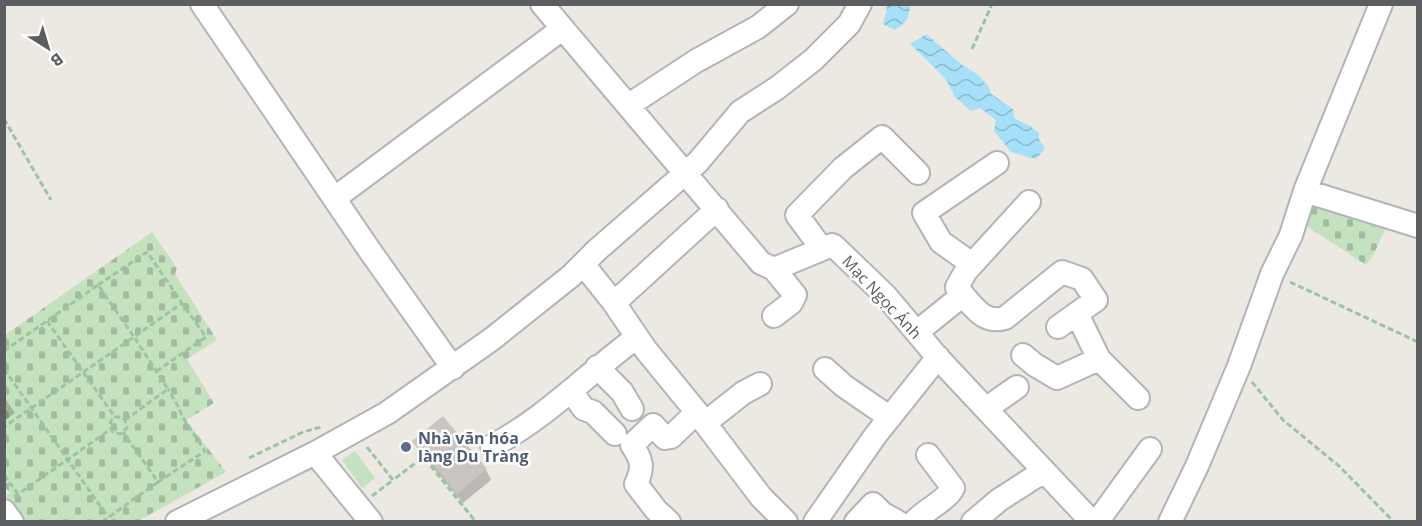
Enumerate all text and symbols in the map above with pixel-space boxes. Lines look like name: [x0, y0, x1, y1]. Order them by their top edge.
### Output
north arrow: [18, 18, 78, 78]
text: B: [46, 48, 68, 72]
street label: Mạc Ngọc Ánh: [837, 250, 927, 344]
place label: Nhà văn hóa làng Du Tràng: [418, 427, 529, 467]
marker: Nhà văn hóa làng Du Tràng: [399, 440, 413, 454]

